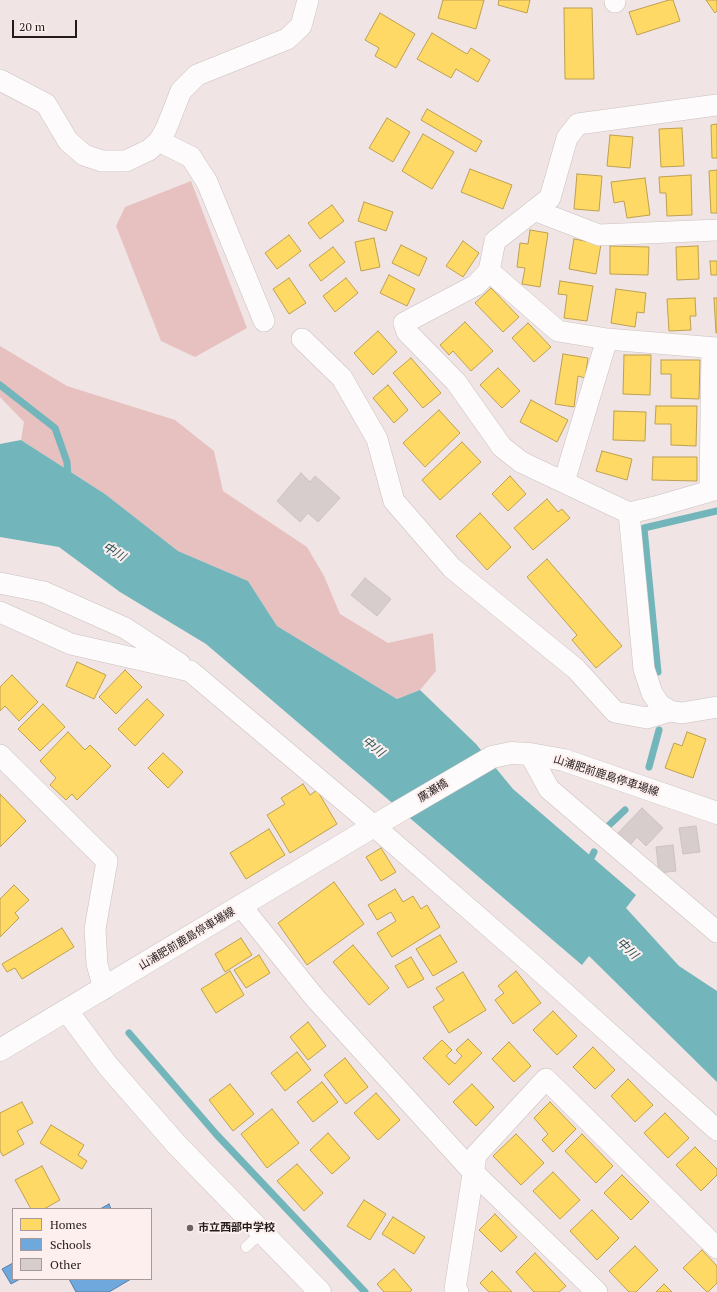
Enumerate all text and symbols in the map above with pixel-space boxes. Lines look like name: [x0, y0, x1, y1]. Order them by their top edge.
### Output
scale bar: [14, 12, 79, 38]
text: 20 m: [19, 19, 45, 34]
water label: 中川: [100, 540, 128, 564]
water label: 中川: [359, 734, 387, 760]
street label: 山浦肥前鹿島停車場線: [552, 753, 660, 799]
street label: 廣瀬橋: [415, 777, 451, 805]
street label: 山浦肥前鹿島停車場線: [136, 905, 238, 973]
water label: 中川: [613, 936, 641, 962]
legend: [12, 1208, 152, 1280]
text: Homes: [50, 1217, 87, 1232]
place label: 市立西部中学校: [198, 1221, 275, 1235]
marker: 市立西部中学校: [185, 1223, 195, 1233]
text: Schools: [50, 1237, 91, 1252]
text: Other: [50, 1257, 81, 1272]

